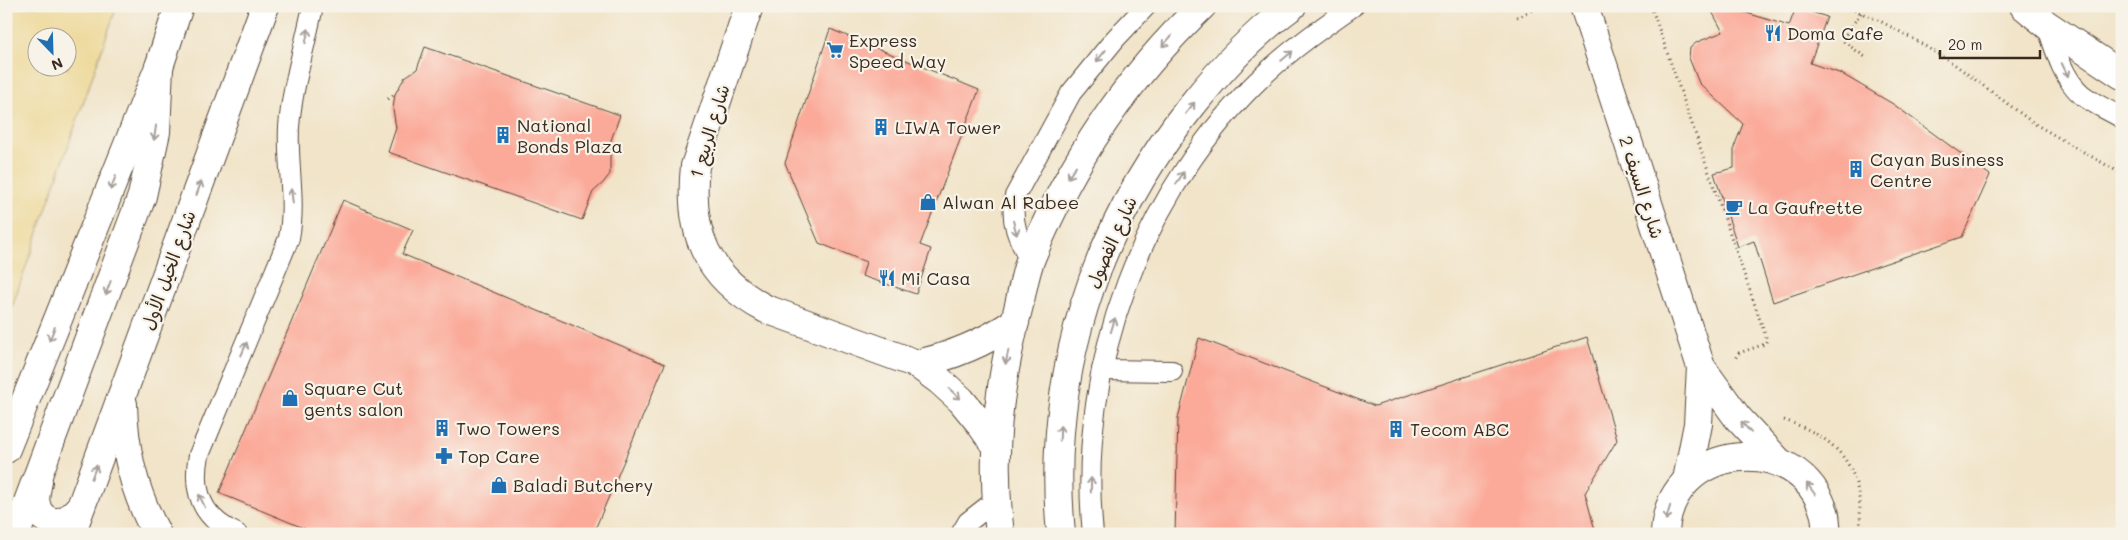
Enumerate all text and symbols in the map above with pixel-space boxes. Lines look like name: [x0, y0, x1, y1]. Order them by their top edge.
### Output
place label: Doma Cafe: [1787, 21, 1884, 45]
restaurant icon: Doma Cafe: [1763, 23, 1783, 43]
north arrow: [28, 28, 78, 78]
one-way arrow: [303, 28, 312, 44]
place label: Express Speed Way: [849, 28, 946, 73]
scale bar: [1940, 28, 2040, 60]
one-way arrow: [1162, 34, 1173, 47]
text: 20 m: [1948, 34, 1982, 54]
supermarket icon: Express Speed Way: [825, 40, 845, 60]
one-way arrow: [1096, 49, 1107, 62]
one-way arrow: [1280, 50, 1293, 61]
text: N: [49, 54, 66, 75]
one-way arrow: [2060, 62, 2070, 77]
street label: شارع الربيع 1: [683, 81, 736, 181]
one-way arrow: [1184, 102, 1195, 115]
place label: National Bonds Plaza: [517, 113, 623, 158]
place label: LIWA Tower: [895, 115, 1001, 139]
building icon: LIWA Tower: [871, 117, 891, 137]
one-way arrow: [150, 125, 160, 141]
building icon: National Bonds Plaza: [493, 125, 513, 145]
street label: شارع السيف 2: [1613, 133, 1670, 242]
place label: Cayan Business Centre: [1870, 147, 2004, 192]
building icon: Cayan Business Centre: [1846, 159, 1866, 179]
one-way arrow: [1067, 165, 1078, 179]
one-way arrow: [1176, 171, 1186, 185]
one-way arrow: [107, 175, 117, 190]
one-way arrow: [195, 181, 204, 196]
one-way arrow: [287, 189, 297, 205]
place label: Alwan Al Rabee: [942, 190, 1079, 214]
shop icon: Alwan Al Rabee: [918, 192, 938, 212]
street label: شارع الفصول: [1080, 192, 1143, 292]
place label: La Gaufrette: [1748, 195, 1863, 219]
cafe icon: La Gaufrette: [1724, 197, 1744, 217]
street label: شارع الخيل الأول: [135, 207, 202, 333]
one-way arrow: [1011, 219, 1020, 235]
place label: Mi Casa: [901, 266, 971, 290]
restaurant icon: Mi Casa: [877, 268, 897, 288]
one-way arrow: [102, 280, 112, 295]
one-way arrow: [1109, 317, 1119, 333]
one-way arrow: [47, 326, 57, 341]
one-way arrow: [239, 342, 249, 357]
one-way arrow: [1002, 349, 1012, 365]
place label: Square Cut gents salon: [304, 376, 403, 421]
shop icon: Square Cut gents salon: [280, 388, 300, 408]
one-way arrow: [948, 388, 961, 400]
place label: Two Towers: [456, 416, 560, 440]
place label: Tecom ABC: [1410, 417, 1509, 441]
building icon: Two Towers: [432, 418, 452, 438]
building icon: Tecom ABC: [1386, 419, 1406, 439]
one-way arrow: [1740, 420, 1751, 433]
one-way arrow: [1055, 425, 1065, 441]
place label: Top Care: [458, 444, 540, 468]
pharmacy icon: Top Care: [434, 446, 454, 466]
one-way arrow: [90, 464, 99, 480]
place label: Baladi Butchery: [513, 473, 653, 497]
shop icon: Baladi Butchery: [489, 475, 509, 495]
one-way arrow: [1086, 477, 1096, 494]
one-way arrow: [1805, 483, 1816, 496]
one-way arrow: [196, 494, 206, 509]
one-way arrow: [1663, 505, 1673, 521]

